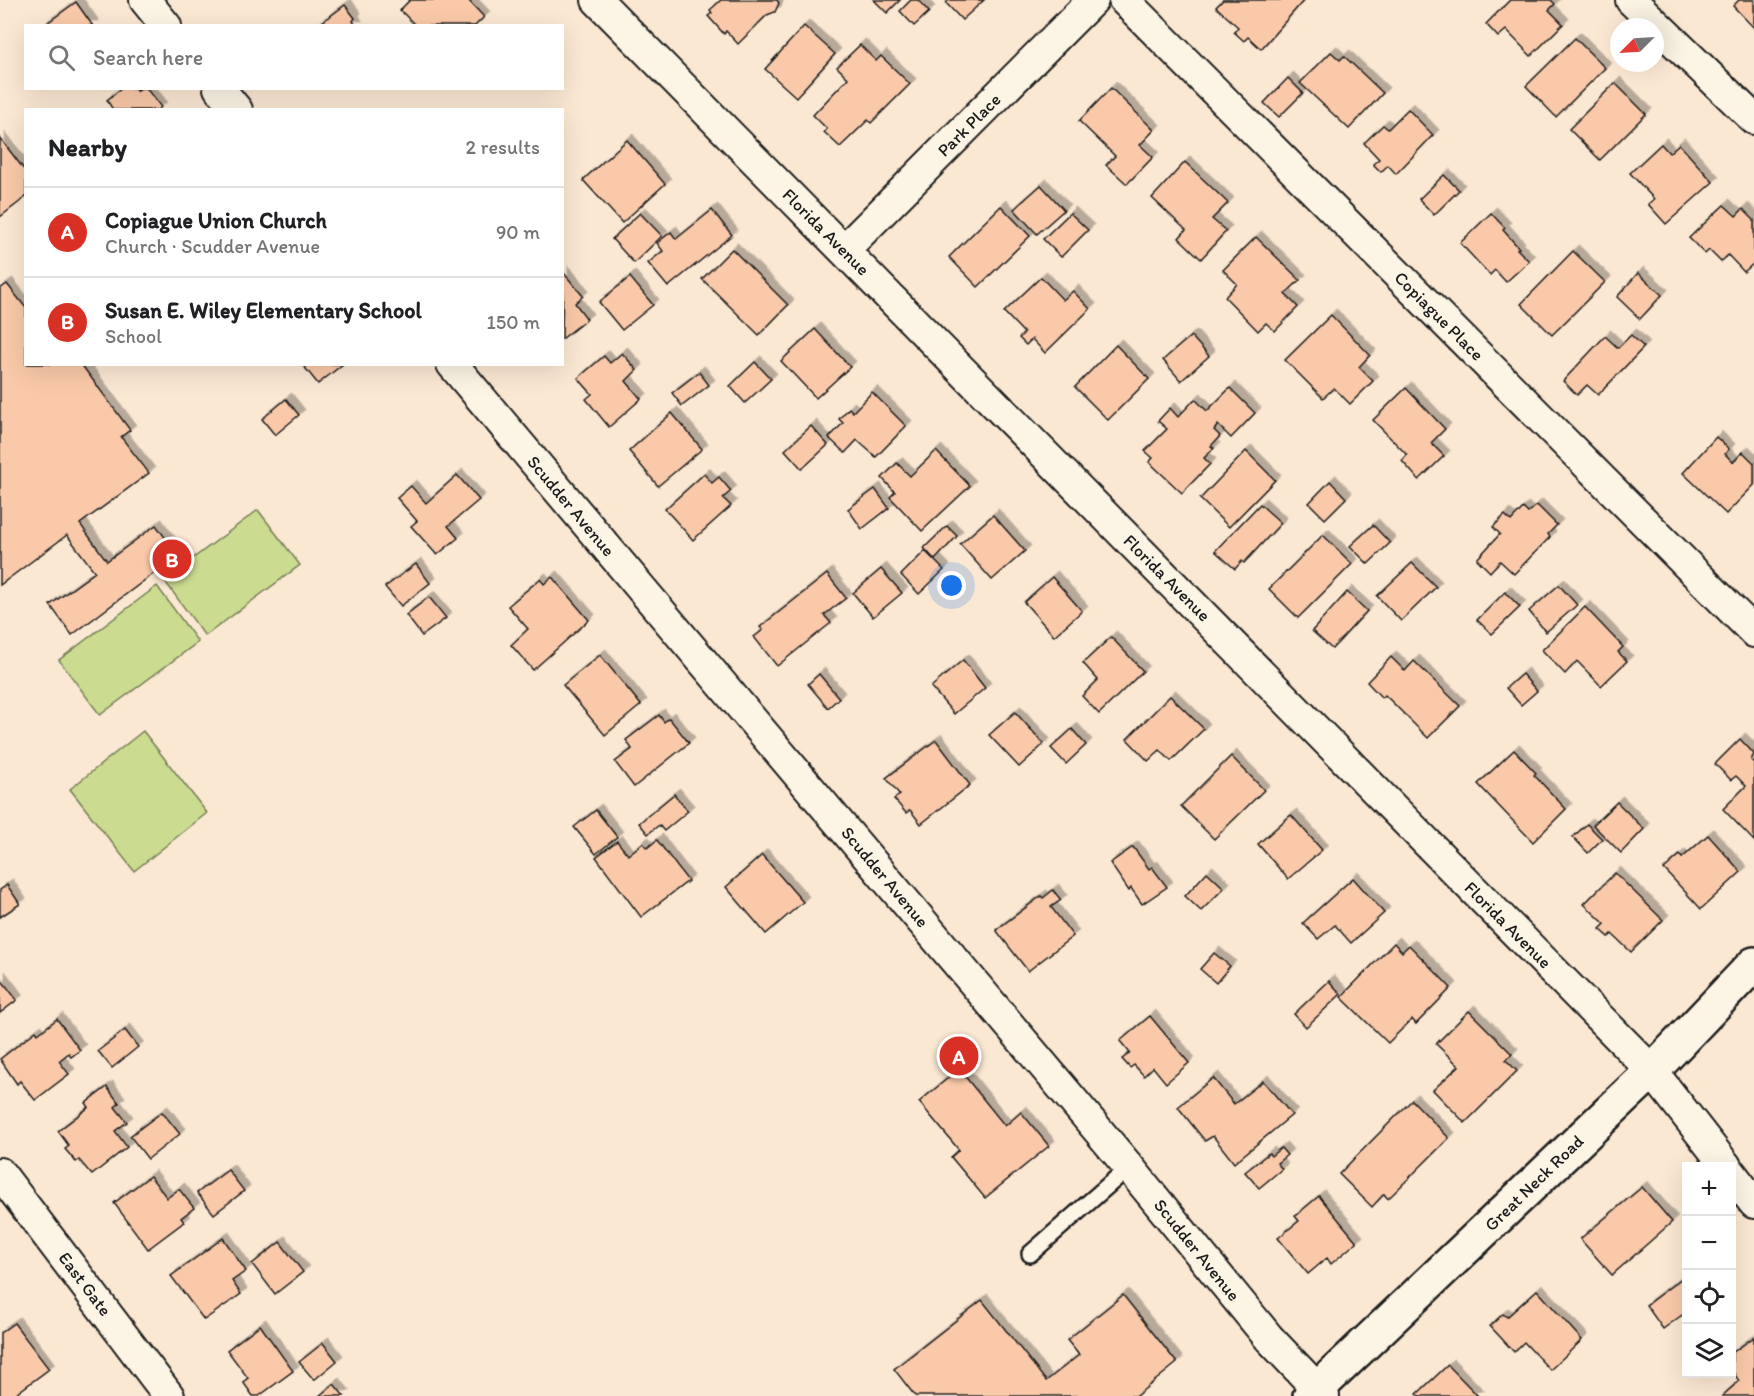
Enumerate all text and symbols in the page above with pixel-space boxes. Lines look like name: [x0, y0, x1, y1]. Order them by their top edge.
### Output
north arrow: [1610, 18, 1664, 72]
search box: [24, 24, 564, 90]
icon: search: [45, 41, 78, 74]
text: Search here: [93, 44, 203, 71]
street label: Park Place: [933, 89, 1005, 161]
text: Nearby: [48, 131, 127, 163]
text: 2 results: [466, 135, 540, 159]
street label: Florida Avenue: [778, 184, 874, 280]
text: Copiague Union Church: [105, 207, 327, 234]
text: A: [61, 220, 74, 244]
text: 90 m: [496, 220, 540, 244]
text: Church · Scudder Avenue: [105, 234, 320, 258]
street label: Copiague Place: [1390, 267, 1488, 365]
text: Susan E. Wiley Elementary School: [105, 297, 422, 324]
text: B: [61, 310, 74, 334]
text: 150 m: [487, 310, 540, 334]
text: School: [105, 324, 162, 348]
street label: Scudder Avenue: [522, 451, 620, 561]
street label: Florida Avenue: [1119, 530, 1215, 626]
pin: B: [152, 536, 192, 582]
your location: [937, 571, 966, 600]
street label: Scudder Avenue: [836, 822, 934, 932]
street label: Florida Avenue: [1460, 877, 1556, 973]
pin: A: [940, 1034, 978, 1078]
street label: Great Neck Road: [1480, 1130, 1588, 1236]
map controls: [1682, 1162, 1736, 1378]
button: +: [1682, 1162, 1736, 1216]
street label: Scudder Avenue: [1149, 1195, 1245, 1305]
button: −: [1682, 1216, 1736, 1270]
street label: East Gate: [54, 1247, 116, 1321]
button: locate: [1682, 1270, 1736, 1324]
button: layers: [1682, 1324, 1736, 1378]

